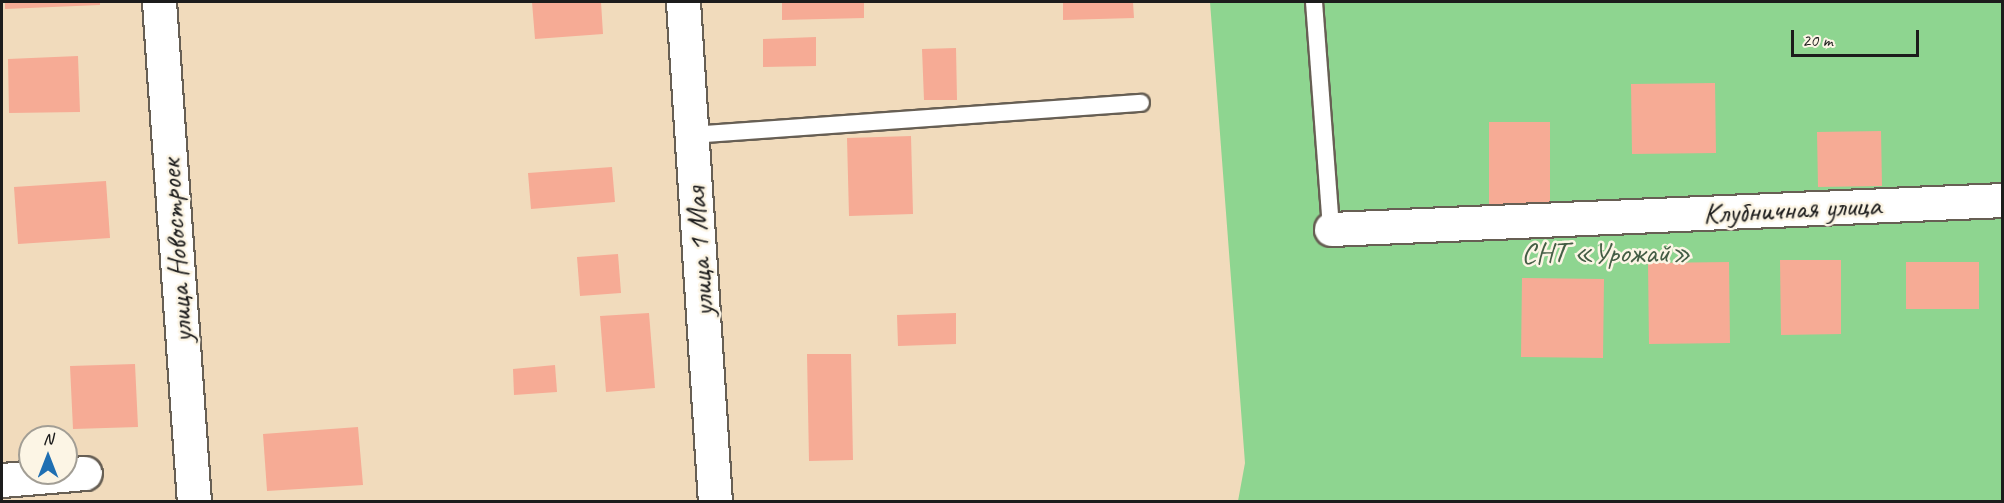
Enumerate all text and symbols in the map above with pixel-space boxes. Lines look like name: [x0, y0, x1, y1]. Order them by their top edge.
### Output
scale bar: [1794, 18, 1922, 56]
text: 20 m: [1802, 29, 1833, 51]
street label: улица Новостроек: [152, 159, 200, 343]
street label: улица 1 Мая: [677, 186, 721, 318]
street label: Клубничная улица: [1701, 186, 1883, 232]
park label: СНТ «Урожай»: [1521, 234, 1691, 270]
north arrow: [18, 425, 78, 485]
text: N: [43, 429, 53, 449]

